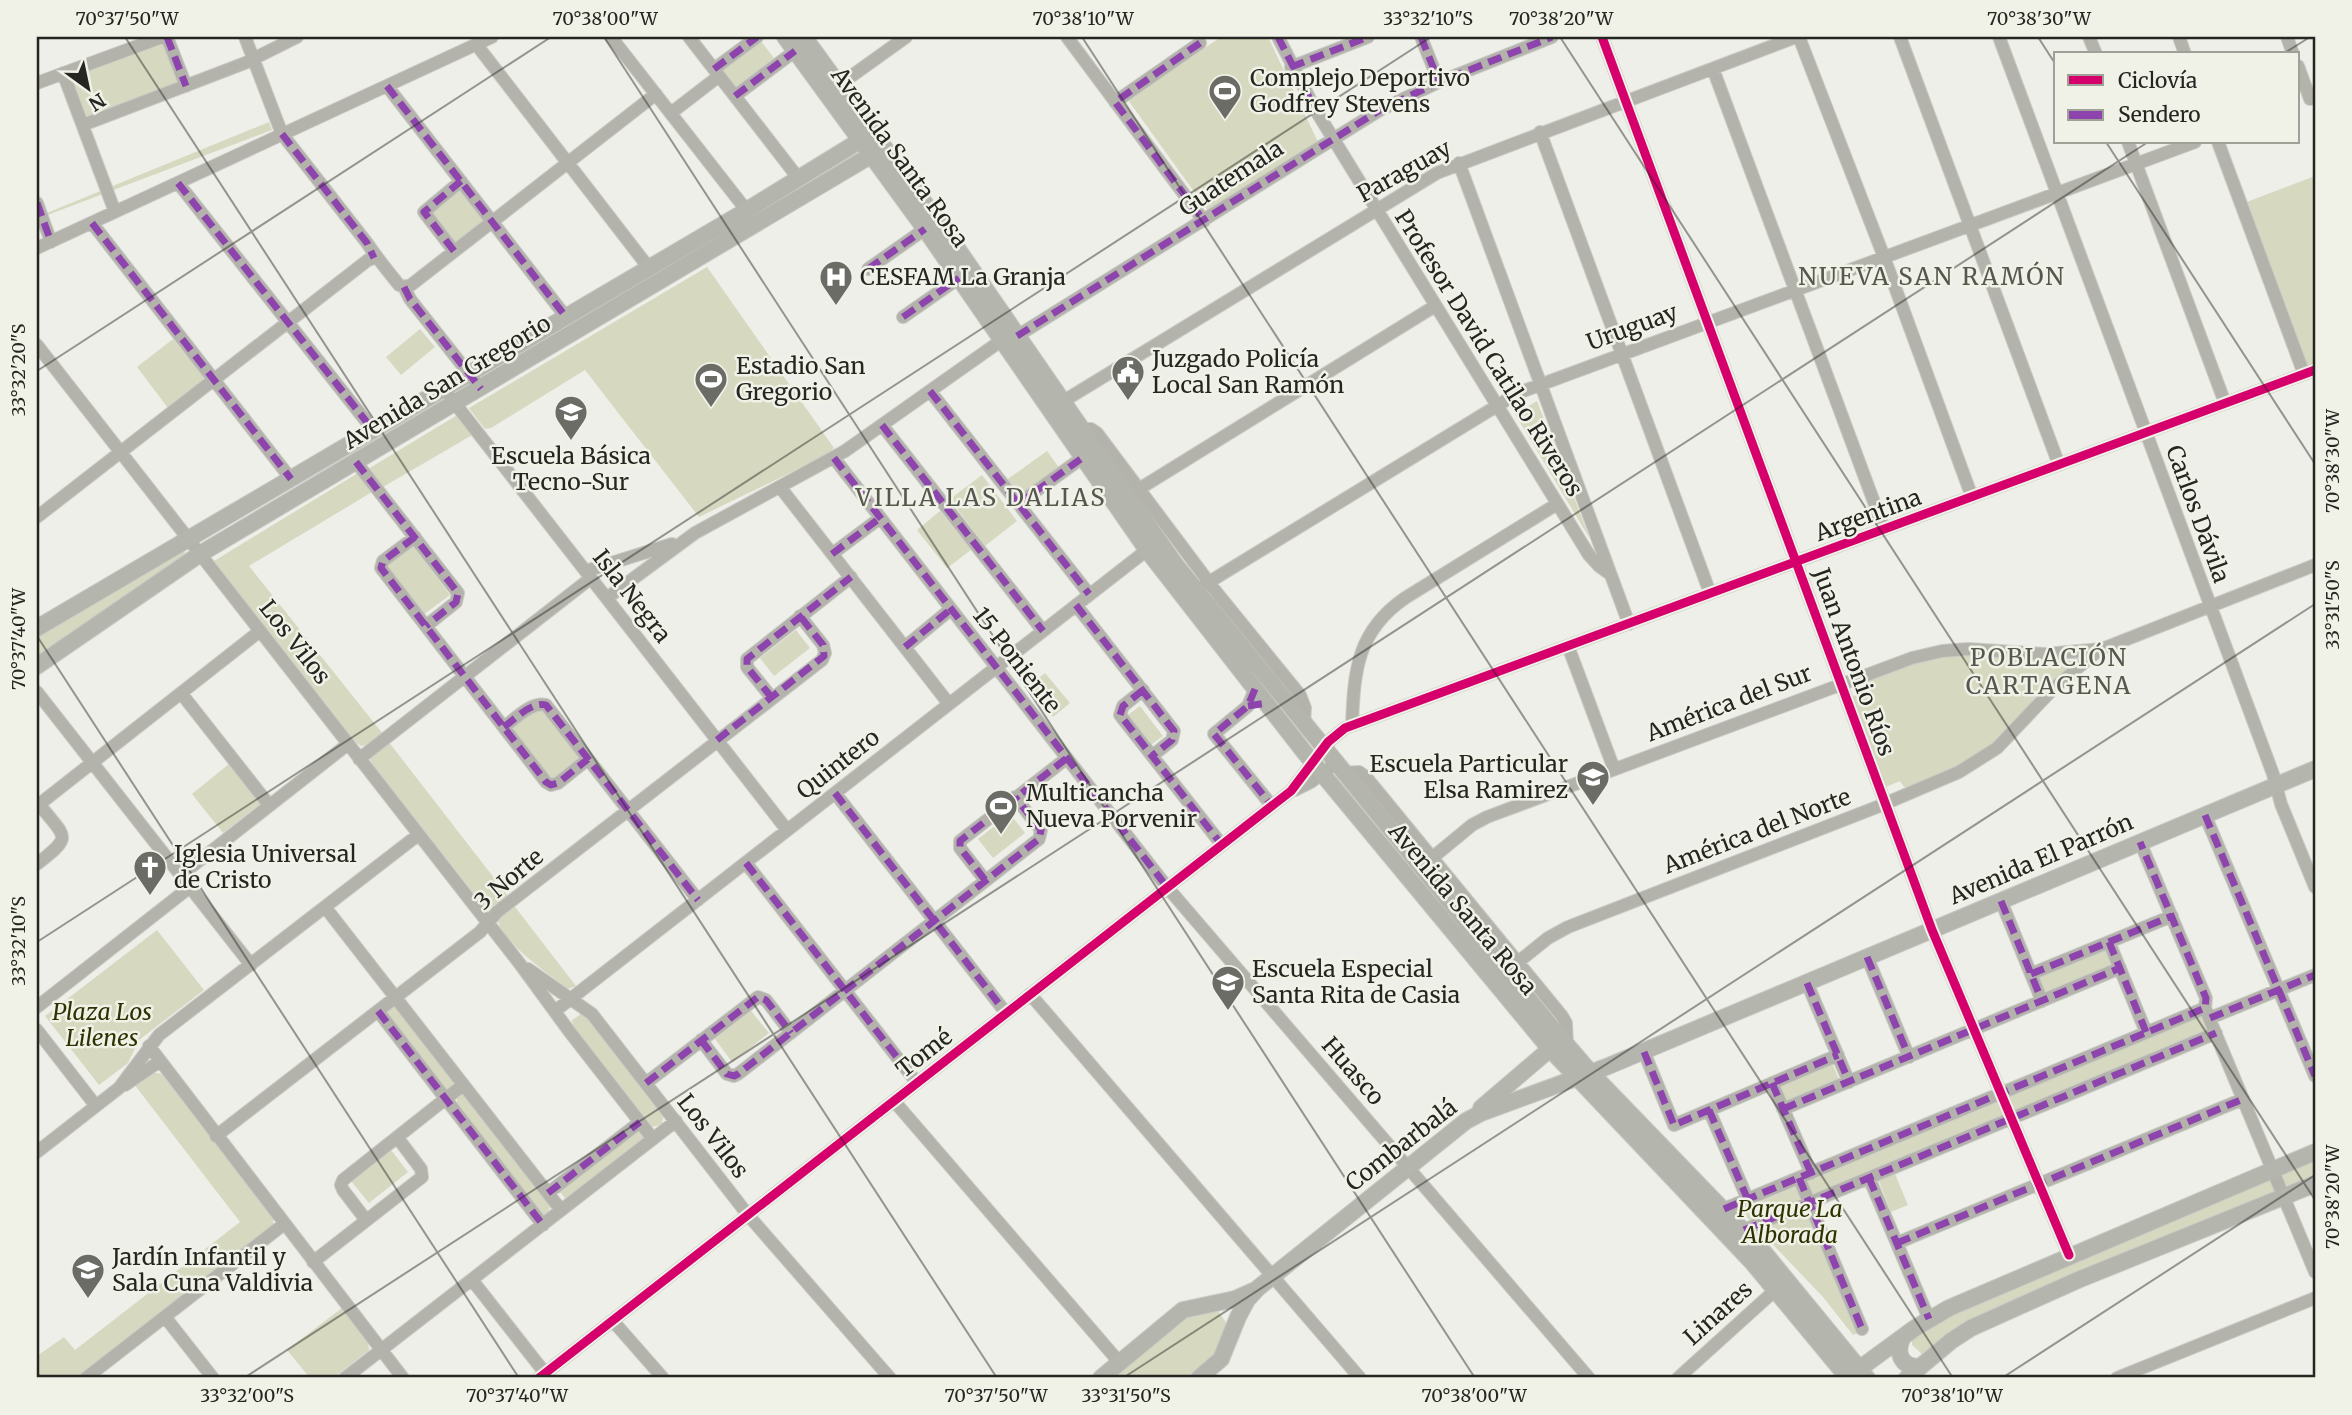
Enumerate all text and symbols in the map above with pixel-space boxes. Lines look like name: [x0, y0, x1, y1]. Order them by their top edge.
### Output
text: 70°37'50"W: [76, 7, 179, 30]
text: 70°38'00"W: [552, 7, 659, 30]
text: 70°38'10"W: [1032, 7, 1135, 30]
text: 33°32'10"S: [1383, 7, 1473, 30]
text: 70°38'20"W: [1509, 7, 1614, 30]
text: 70°38'30"W: [1987, 7, 2092, 30]
north arrow: [52, 52, 122, 122]
legend: [2054, 52, 2300, 144]
street label: Avenida Santa Rosa: [825, 60, 975, 252]
place label: Complejo Deportivo Godfrey Stevens: [1250, 63, 1470, 118]
text: Ciclovía: [2118, 67, 2197, 94]
sports icon: Complejo Deportivo Godfrey Stevens: [1206, 72, 1244, 121]
text: N: [84, 88, 110, 116]
text: Sendero: [2118, 101, 2201, 128]
street label: Guatemala: [1173, 133, 1288, 222]
street label: Paraguay: [1352, 133, 1456, 208]
street label: Profesor David Catilao Riveros: [1389, 204, 1590, 501]
hospital icon: CESFAM La Granja: [817, 258, 855, 307]
district label: NUEVA SAN RAMÓN: [1798, 261, 2066, 292]
place label: CESFAM La Granja: [860, 262, 1066, 291]
street label: Uruguay: [1582, 297, 1682, 356]
street label: Avenida San Gregorio: [337, 308, 556, 456]
text: 33°32'20"S: [7, 323, 30, 417]
place label: Juzgado Policía Local San Ramón: [1151, 344, 1344, 399]
place label: Estadio San Gregorio: [736, 351, 866, 406]
public building icon: Juzgado Policía Local San Ramón: [1109, 353, 1147, 402]
sports icon: Estadio San Gregorio: [692, 360, 730, 409]
school or university icon: Escuela Básica Tecno-Sur: [552, 393, 590, 442]
text: 70°38'30"W: [2321, 408, 2344, 513]
place label: Escuela Básica Tecno-Sur: [491, 441, 651, 496]
street label: Carlos Dávila: [2160, 441, 2237, 586]
district label: VILLA LAS DALIAS: [854, 482, 1107, 513]
street label: Argentina: [1810, 482, 1925, 547]
street label: Isla Negra: [587, 543, 678, 648]
text: 33°31'50"S: [2321, 560, 2344, 650]
street label: Juan Antonio Ríos: [1807, 563, 1902, 760]
text: 70°37'40"W: [7, 587, 30, 690]
street label: Los Vilos: [253, 594, 337, 690]
street label: 15 Poniente: [967, 601, 1068, 718]
district label: POBLACIÓN CARTAGENA: [1966, 642, 2132, 701]
street label: América del Sur: [1641, 658, 1816, 748]
street label: Quintero: [790, 722, 885, 805]
place label: Escuela Particular Elsa Ramirez: [1370, 749, 1568, 804]
school or university icon: Escuela Particular Elsa Ramirez: [1574, 758, 1612, 807]
place label: Multicancha Nueva Porvenir: [1026, 778, 1197, 833]
street label: América del Norte: [1658, 781, 1855, 880]
sports icon: Multicancha Nueva Porvenir: [982, 787, 1020, 836]
street label: Avenida El Parrón: [1943, 807, 2137, 911]
street label: Avenida Santa Rosa: [1382, 816, 1544, 1001]
place label: Iglesia Universal de Cristo: [174, 839, 357, 894]
street label: 3 Norte: [469, 842, 549, 916]
church icon: Iglesia Universal de Cristo: [131, 848, 169, 897]
text: 33°32'10"S: [7, 896, 30, 986]
place label: Escuela Especial Santa Rita de Casia: [1252, 954, 1460, 1009]
school or university icon: Escuela Especial Santa Rita de Casia: [1209, 963, 1247, 1012]
park label: Plaza Los Lilenes: [52, 997, 152, 1052]
street label: Tomé: [890, 1022, 958, 1084]
street label: Huasco: [1316, 1031, 1391, 1111]
street label: Los Vilos: [671, 1088, 755, 1184]
street label: Combarbalá: [1339, 1092, 1462, 1197]
text: 70°38'20"W: [2321, 1144, 2344, 1249]
park label: Parque La Alborada: [1737, 1194, 1843, 1249]
place label: Jardín Infantil y Sala Cuna Valdivia: [111, 1242, 313, 1297]
school or university icon: Jardín Infantil y Sala Cuna Valdivia: [69, 1251, 107, 1300]
street label: Linares: [1677, 1274, 1758, 1351]
text: 33°32'00"S: [200, 1384, 294, 1407]
text: 70°37'40"W: [466, 1384, 569, 1407]
text: 70°37'50"W: [945, 1384, 1048, 1407]
text: 33°31'50"S: [1081, 1384, 1171, 1407]
text: 70°38'00"W: [1421, 1384, 1528, 1407]
text: 70°38'10"W: [1901, 1384, 2004, 1407]

